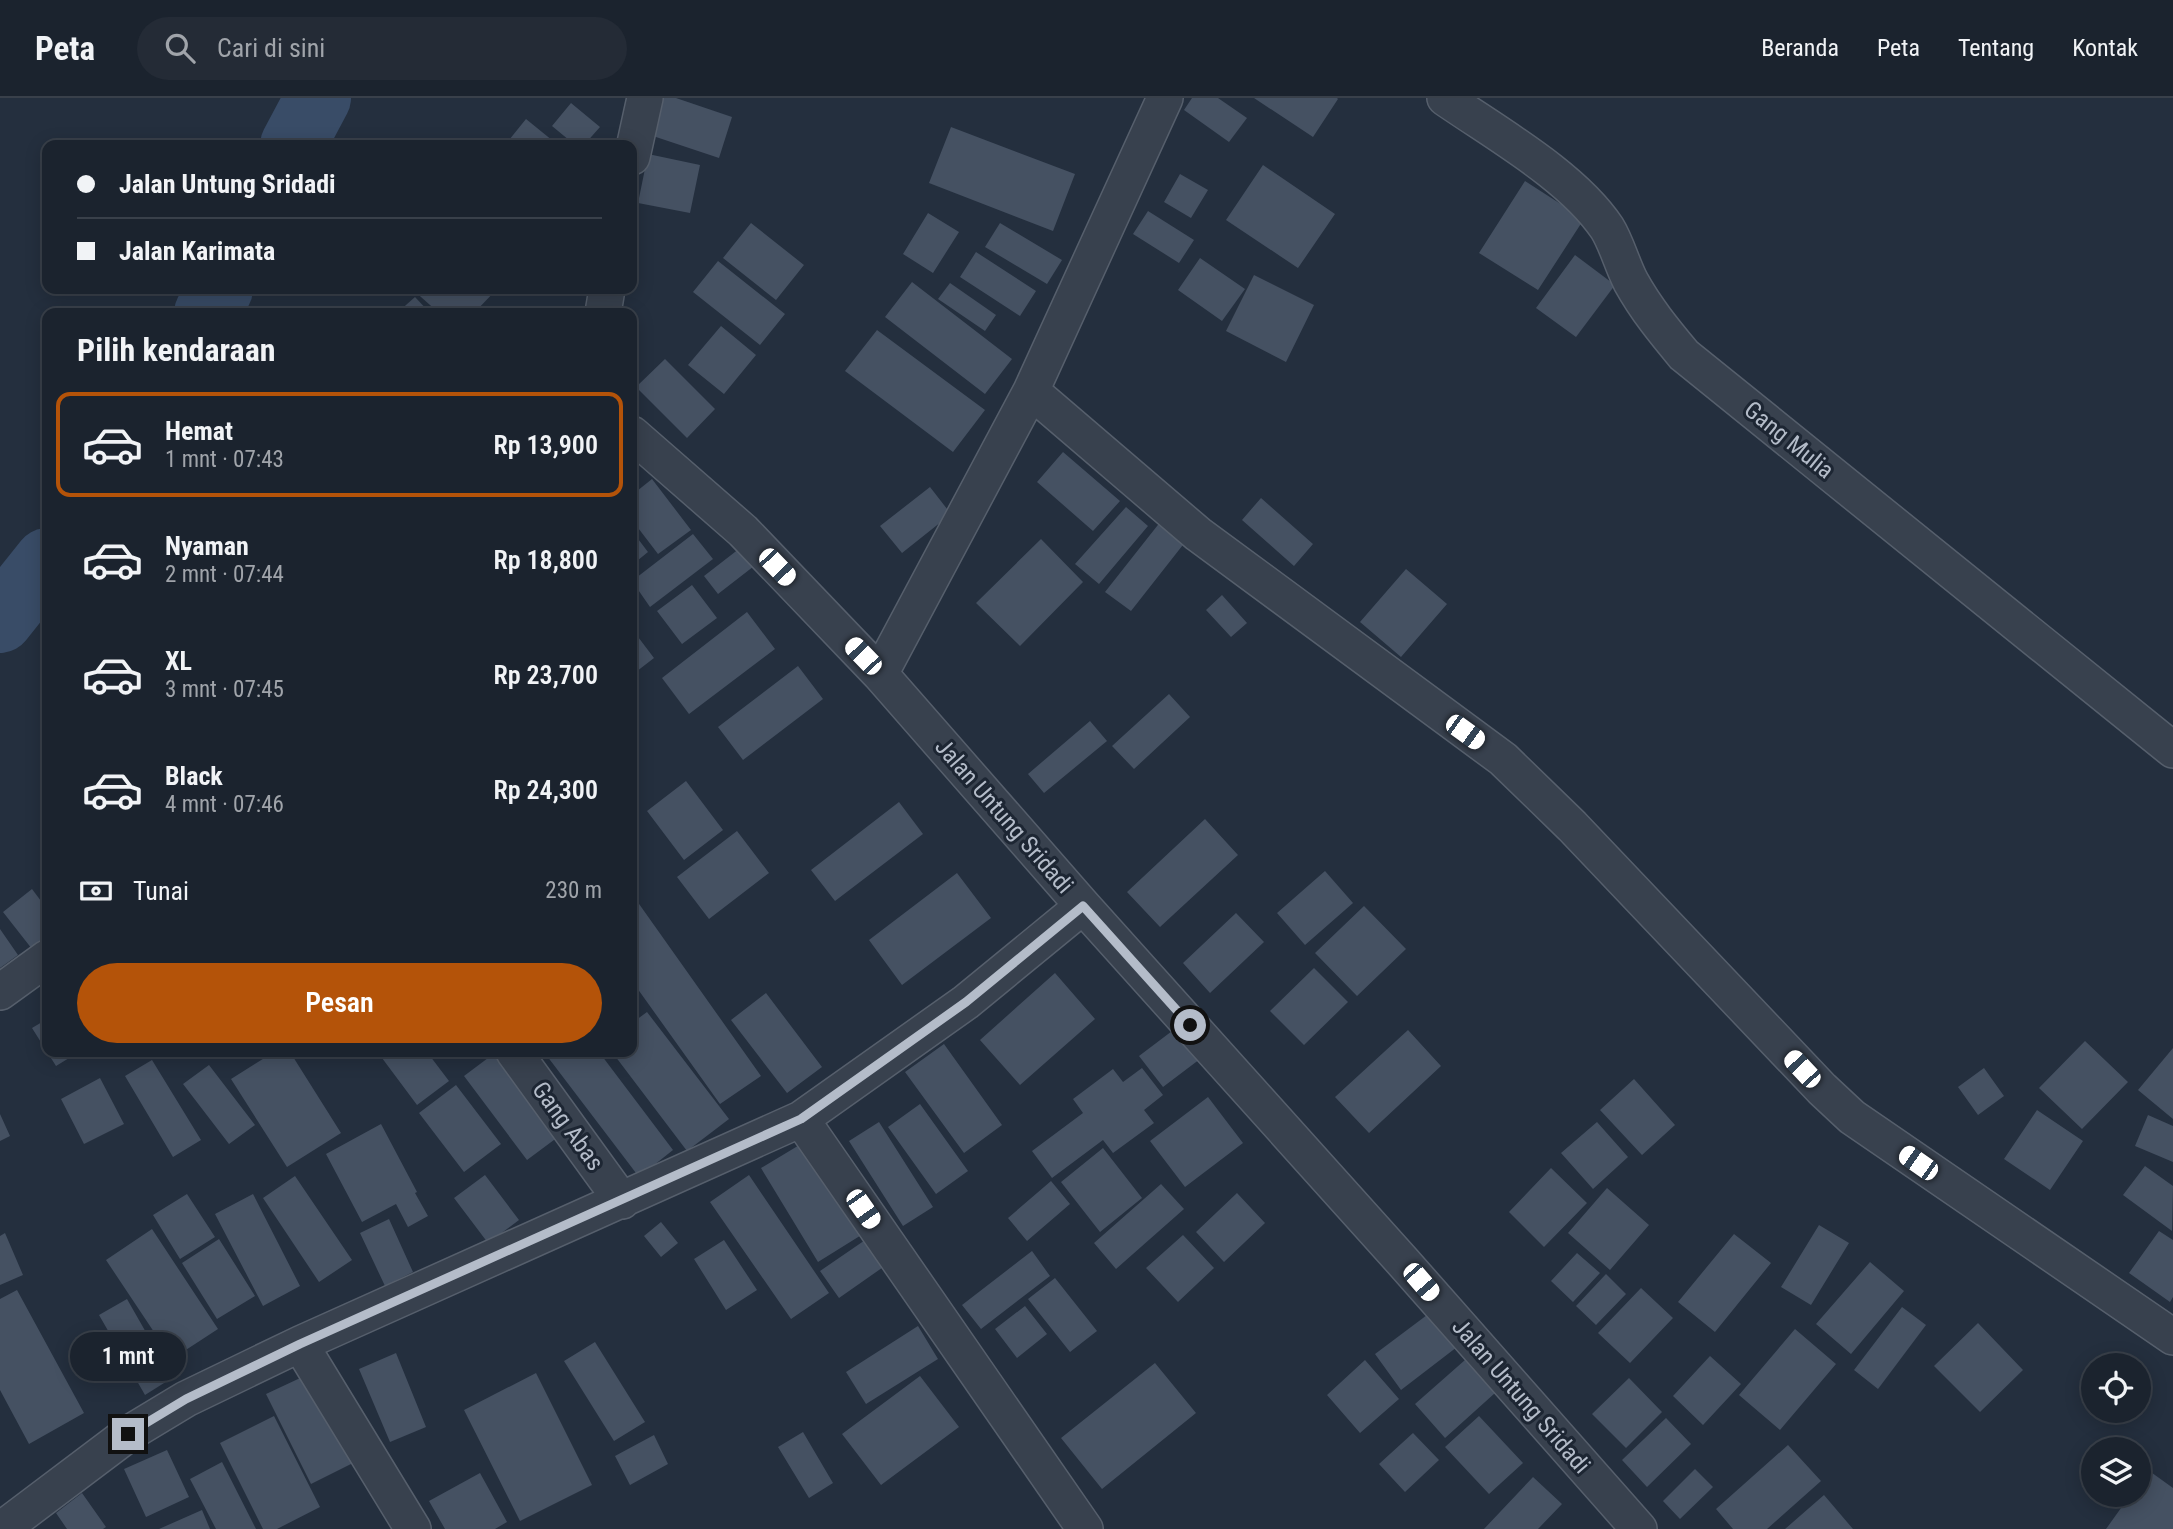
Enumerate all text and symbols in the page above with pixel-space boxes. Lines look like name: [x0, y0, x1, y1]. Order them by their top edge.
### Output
search box: [137, 17, 627, 80]
text: Peta: [35, 29, 95, 68]
icon: search: [161, 29, 199, 67]
text: Cari di sini: [217, 33, 325, 63]
text: Beranda: [1761, 34, 1839, 62]
text: Peta: [1877, 34, 1920, 62]
text: Tentang: [1958, 34, 2034, 62]
text: Kontak: [2072, 34, 2138, 62]
text: Jalan Untung Sridadi: [119, 169, 336, 199]
text: Jalan Karimata: [119, 236, 275, 266]
text: Pilih kendaraan: [77, 331, 276, 369]
street label: Gang Mulia: [1739, 395, 1839, 485]
icon: car: [81, 413, 144, 476]
text: Hemat: [165, 416, 233, 446]
text: Rp 13,900: [493, 430, 598, 460]
text: 1 mnt · 07:43: [165, 446, 284, 473]
icon: car: [81, 528, 144, 591]
text: Nyaman: [165, 531, 249, 561]
text: Rp 18,800: [493, 545, 598, 575]
car: [755, 545, 800, 589]
text: 2 mnt · 07:44: [165, 561, 284, 588]
car: [841, 634, 886, 678]
icon: car: [81, 643, 144, 706]
text: XL: [165, 646, 192, 676]
text: Rp 23,700: [493, 660, 598, 690]
text: 3 mnt · 07:45: [165, 676, 284, 703]
car: [1442, 711, 1489, 753]
street label: Jalan Untung Sridadi: [929, 733, 1079, 899]
icon: car: [81, 758, 144, 821]
text: Black: [165, 761, 223, 791]
text: Rp 24,300: [493, 775, 598, 805]
text: 4 mnt · 07:46: [165, 791, 284, 818]
icon: cash: [77, 872, 115, 910]
text: Tunai: [133, 876, 189, 906]
text: 230 m: [545, 877, 602, 904]
button: Pesan: [77, 963, 602, 1043]
route start: [1174, 1009, 1206, 1041]
car: [1780, 1046, 1825, 1092]
street label: Gang Abas: [526, 1076, 610, 1176]
car: [1895, 1142, 1942, 1184]
car: [843, 1186, 884, 1232]
car: [1400, 1259, 1443, 1305]
street label: Jalan Untung Sridadi: [1446, 1313, 1596, 1479]
callout: 1 mnt: [70, 1332, 186, 1382]
text: 1 mnt: [102, 1343, 154, 1370]
map controls: [2081, 1353, 2151, 1507]
button: locate: [2081, 1353, 2151, 1423]
route end: [112, 1418, 144, 1450]
button: layers: [2081, 1437, 2151, 1507]

